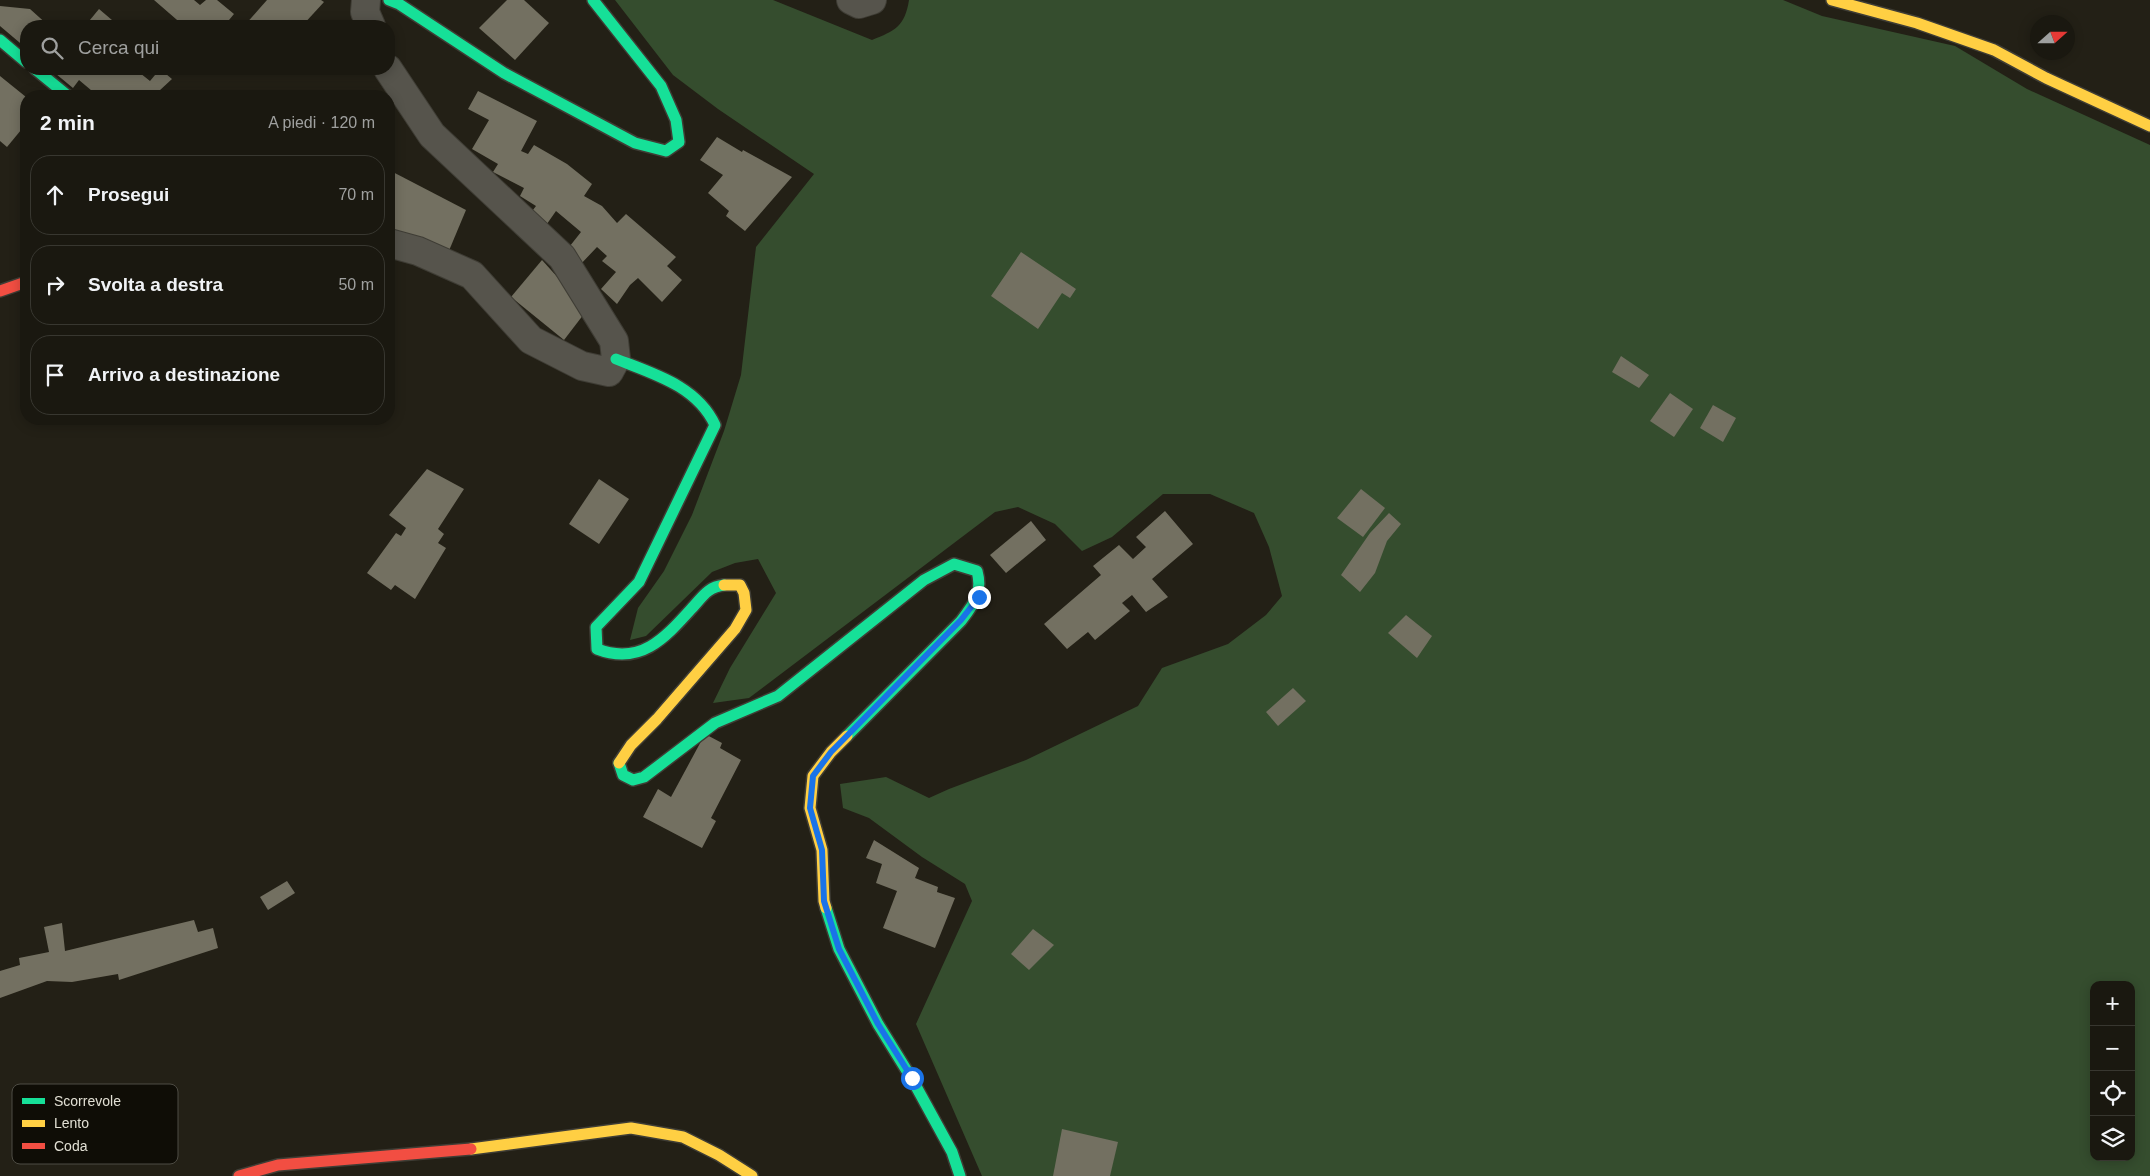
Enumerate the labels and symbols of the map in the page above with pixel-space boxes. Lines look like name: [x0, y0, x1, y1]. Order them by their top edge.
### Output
north arrow: [2030, 15, 2075, 60]
route end: [968, 586, 991, 609]
route start: [901, 1067, 924, 1090]
legend: [12, 1084, 178, 1164]
text: Scorrevole: [54, 1093, 121, 1109]
text: Lento: [54, 1115, 89, 1131]
text: Coda: [54, 1138, 88, 1154]

